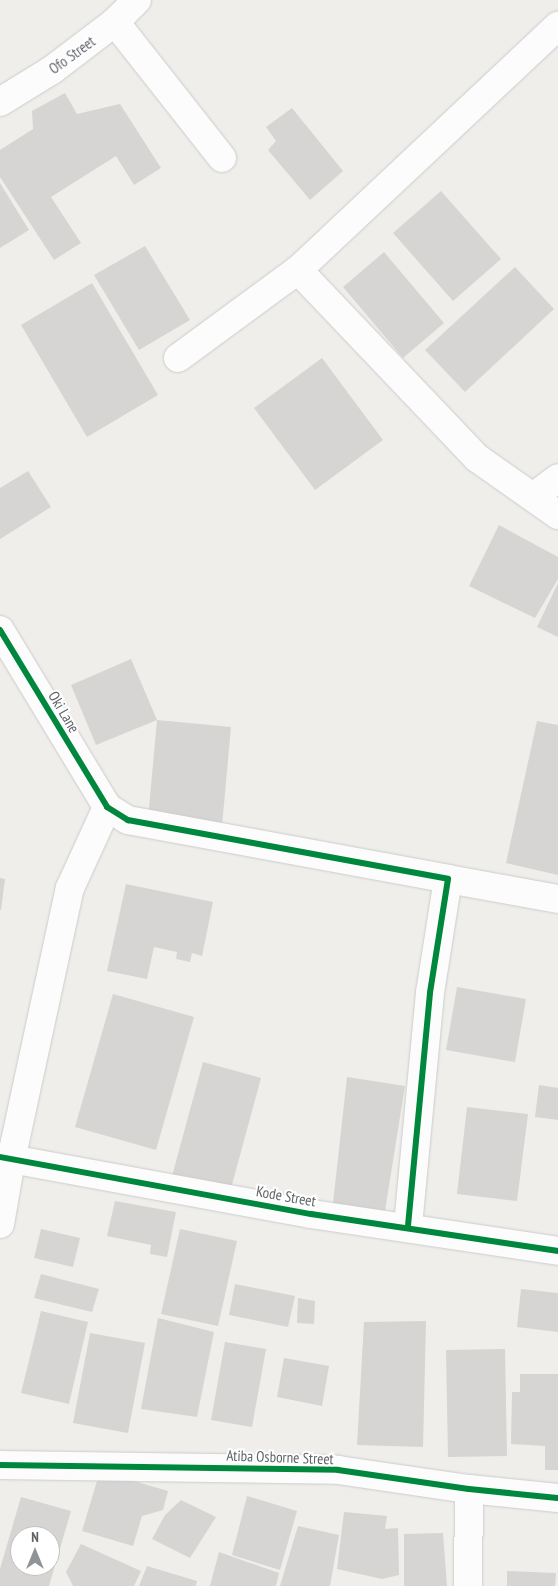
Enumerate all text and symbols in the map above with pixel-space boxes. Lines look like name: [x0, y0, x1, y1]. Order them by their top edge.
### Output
street label: Ofo Street: [45, 32, 99, 78]
street label: Oki Lane: [45, 688, 83, 736]
street label: Kode Street: [255, 1182, 317, 1210]
street label: Atiba Osborne Street: [226, 1446, 334, 1468]
north arrow: [10, 1526, 60, 1576]
text: N: [31, 1528, 39, 1546]

